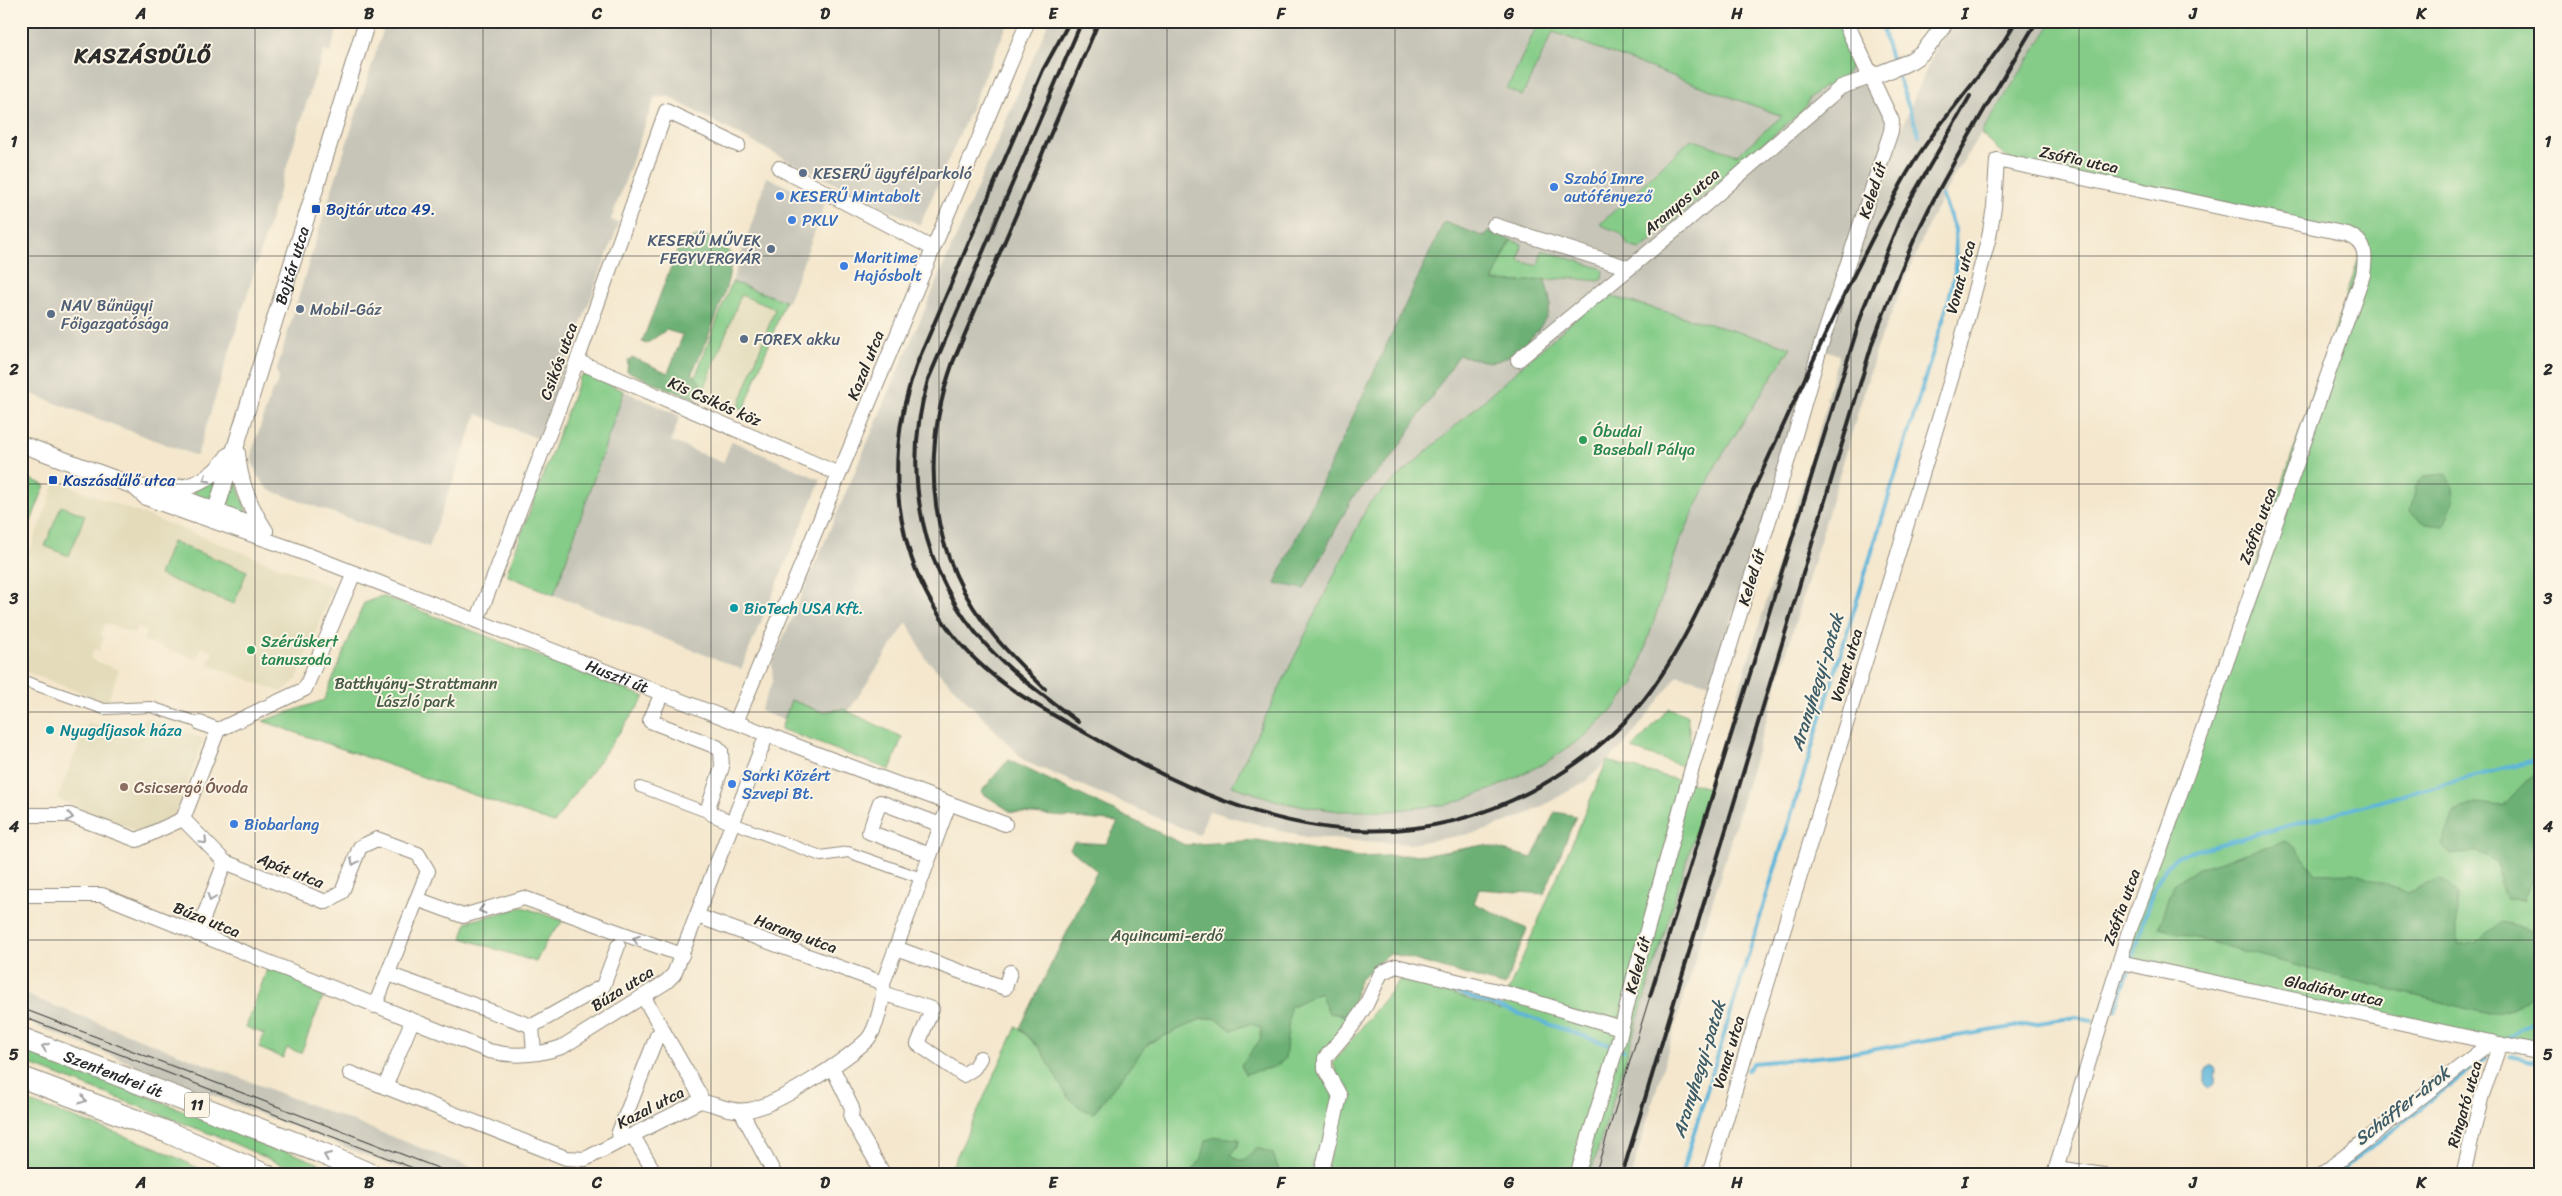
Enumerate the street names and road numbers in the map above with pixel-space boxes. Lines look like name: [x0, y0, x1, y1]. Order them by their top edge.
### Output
street label: Zsófia utca: [2037, 137, 2121, 182]
street label: Keled út: [1850, 157, 1895, 222]
street label: Aranyos utca: [1636, 160, 1726, 243]
street label: Bojtár utca: [266, 223, 318, 308]
street label: Vonat utca: [1937, 237, 1984, 317]
street label: Csikós utca: [531, 318, 586, 404]
street label: Kazal utca: [838, 326, 893, 405]
street label: Kis Csikós köz: [663, 368, 767, 435]
street label: Zsófia utca: [2230, 484, 2285, 569]
street label: Keled út: [1729, 544, 1774, 609]
street label: Vonat utca: [1822, 625, 1871, 705]
street label: Huszti út: [581, 651, 653, 702]
street label: Apát utca: [252, 844, 329, 897]
street label: Zsófia utca: [2094, 865, 2149, 950]
street label: Búza utca: [169, 893, 245, 946]
street label: Harang utca: [750, 905, 841, 962]
street label: Keled út: [1616, 933, 1659, 997]
street label: Búza utca: [585, 958, 660, 1019]
street label: Gladiátor utca: [2282, 966, 2387, 1015]
street label: Vonat utca: [1704, 1012, 1753, 1092]
street label: Szentendrei út: [59, 1042, 167, 1106]
street label: Ringató utca: [2438, 1057, 2491, 1151]
street label: Kazal utca: [611, 1078, 689, 1137]
road number: 11: [184, 1092, 210, 1118]

